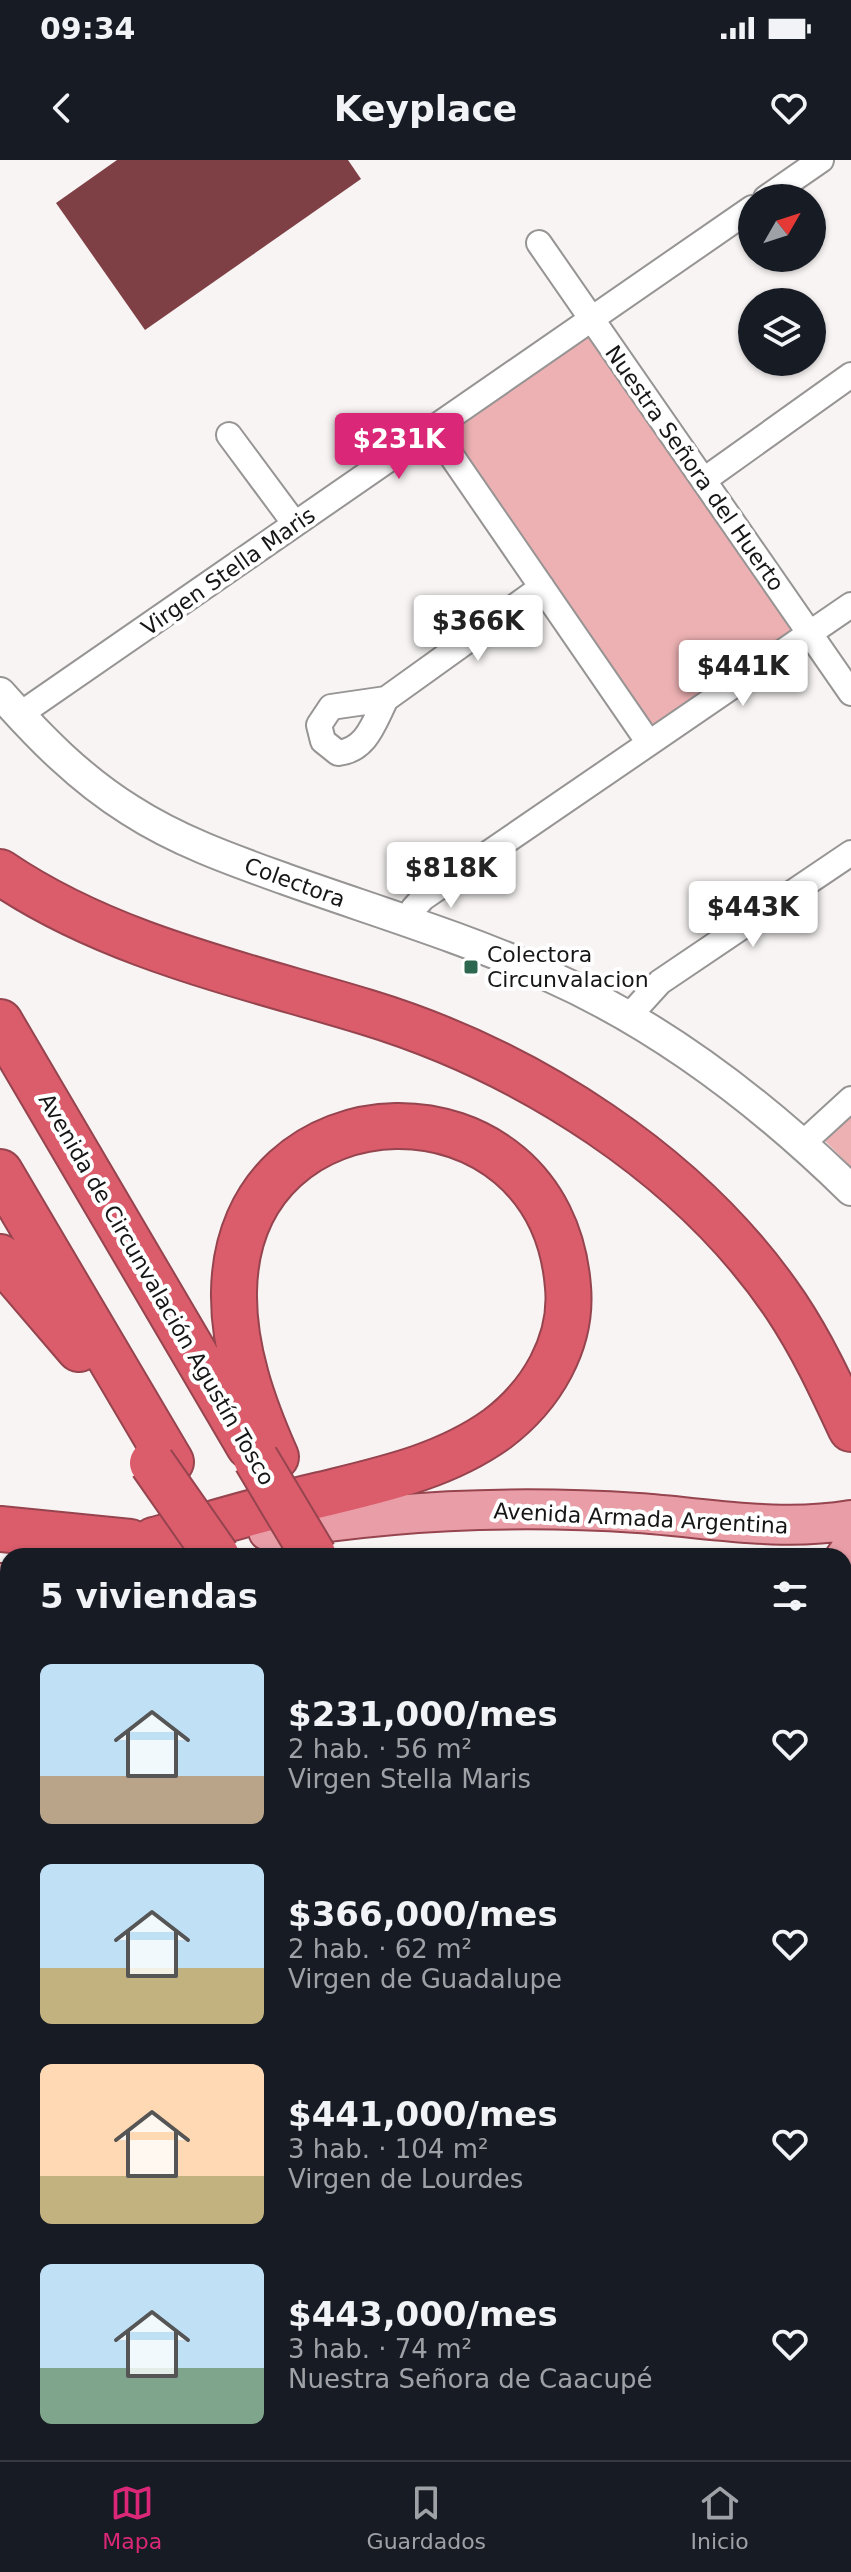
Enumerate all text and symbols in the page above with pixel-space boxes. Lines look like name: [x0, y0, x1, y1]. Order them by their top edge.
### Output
text: 09:34: [40, 11, 136, 46]
icon: back: [40, 86, 84, 130]
icon: heart: [767, 86, 811, 130]
text: Keyplace: [334, 88, 517, 129]
north arrow: [738, 184, 826, 272]
map controls: [738, 184, 826, 376]
button: layers: [738, 288, 826, 376]
street label: Nuestra Señora del Huerto: [600, 341, 789, 596]
pin: $231K: [343, 413, 455, 481]
text: $231K: [353, 424, 445, 454]
street label: Virgen Stella Maris: [137, 502, 320, 641]
pin: $366K: [422, 595, 534, 663]
text: $366K: [432, 606, 524, 636]
pin: $441K: [687, 640, 799, 708]
text: $441K: [697, 651, 789, 681]
pin: $818K: [395, 842, 507, 910]
street label: Colectora: [241, 853, 349, 912]
text: $818K: [405, 853, 497, 883]
pin: $443K: [697, 881, 809, 949]
text: $443K: [707, 892, 799, 922]
place label: Colectora Circunvalacion: [487, 942, 649, 992]
marker: Colectora Circunvalacion: [462, 958, 480, 976]
street label: Avenida de Circunvalación Agustín Tosco: [34, 1089, 279, 1490]
street label: Avenida Armada Argentina: [493, 1498, 789, 1539]
icon: filters: [768, 1574, 812, 1618]
text: 5 viviendas: [40, 1576, 258, 1616]
text: $231,000/mes: [288, 1694, 558, 1734]
icon: home: [104, 1696, 200, 1792]
icon: heart: [768, 1722, 812, 1766]
text: 2 hab. · 56 m²: [288, 1734, 472, 1764]
text: Virgen Stella Maris: [288, 1764, 531, 1794]
text: $366,000/mes: [288, 1894, 558, 1934]
icon: home: [104, 1896, 200, 1992]
icon: heart: [768, 1922, 812, 1966]
text: 2 hab. · 62 m²: [288, 1934, 472, 1964]
text: Virgen de Guadalupe: [288, 1964, 562, 1994]
text: $441,000/mes: [288, 2094, 558, 2134]
icon: home: [104, 2096, 200, 2192]
icon: heart: [768, 2122, 812, 2166]
text: 3 hab. · 104 m²: [288, 2134, 488, 2164]
text: Virgen de Lourdes: [288, 2164, 523, 2194]
text: $443,000/mes: [288, 2294, 558, 2334]
icon: home: [104, 2296, 200, 2392]
icon: heart: [768, 2322, 812, 2366]
text: 3 hab. · 74 m²: [288, 2334, 472, 2364]
text: Nuestra Señora de Caacupé: [288, 2364, 652, 2394]
tab: Mapa: [102, 2481, 162, 2554]
tab: Guardados: [367, 2481, 486, 2554]
tab: Inicio: [691, 2481, 749, 2554]

